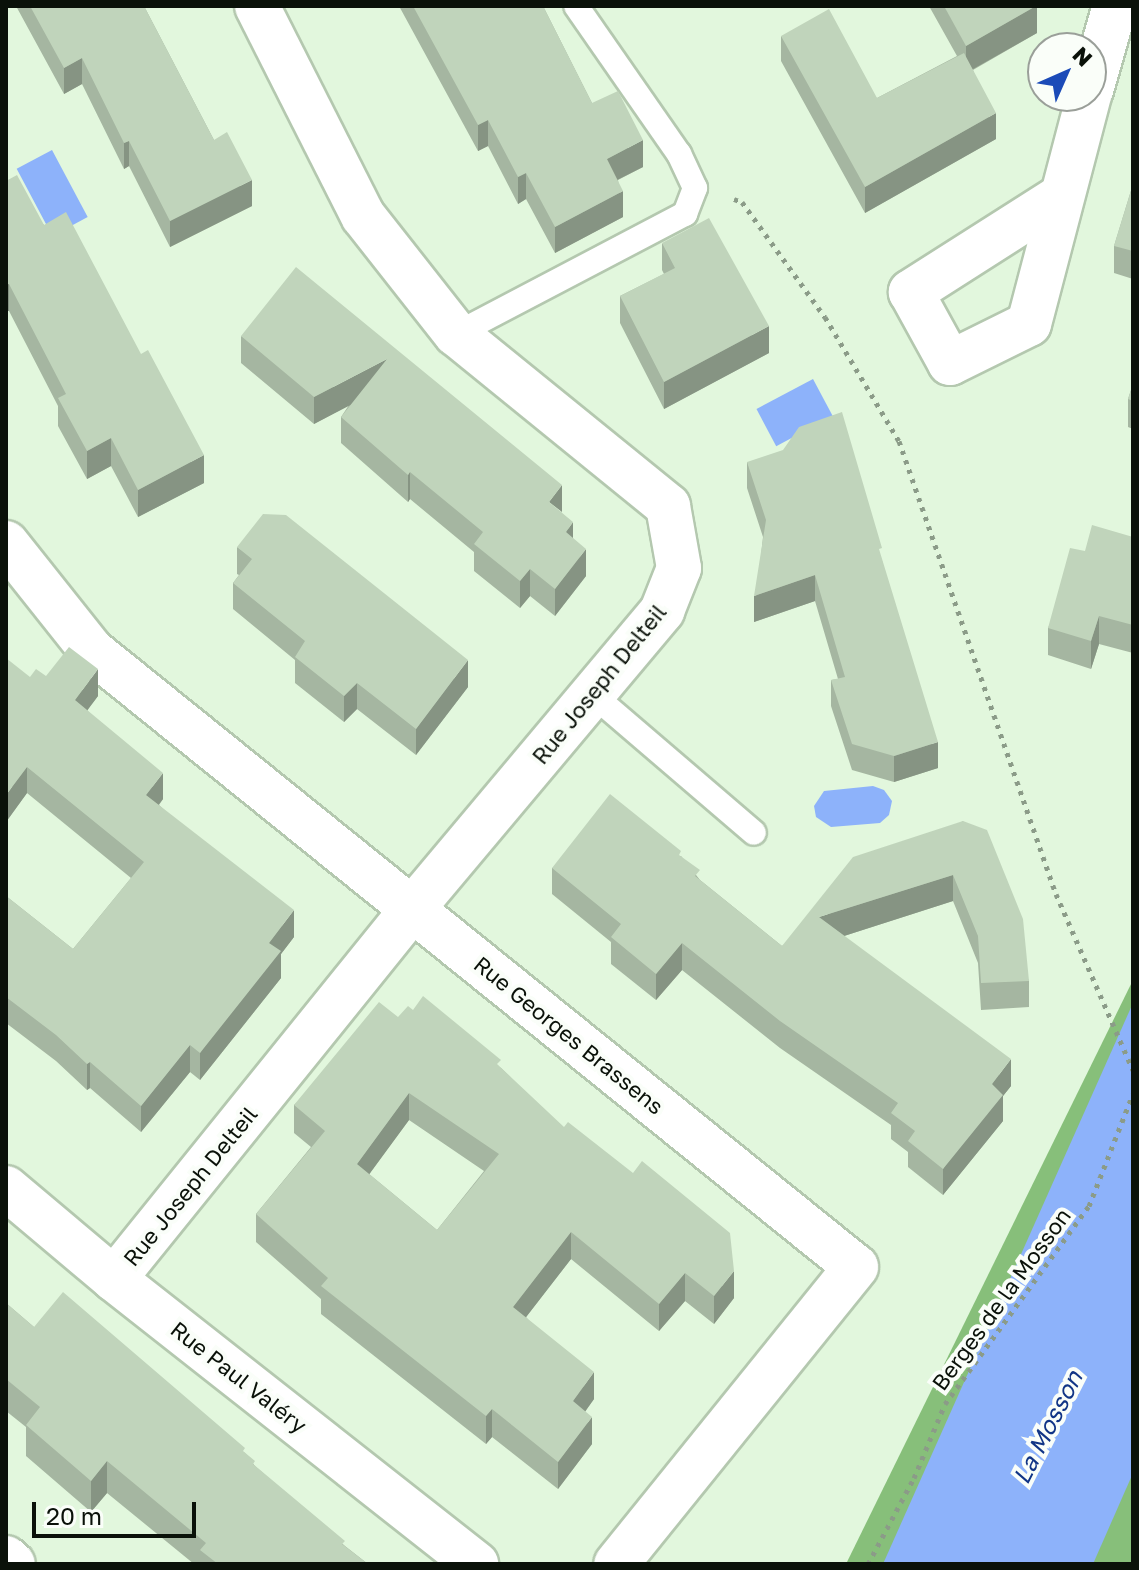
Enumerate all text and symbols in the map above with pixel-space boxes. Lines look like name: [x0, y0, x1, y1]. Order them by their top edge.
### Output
north arrow: [1027, 32, 1107, 112]
text: N: [1067, 41, 1098, 72]
street label: Rue Joseph Delteil: [527, 599, 671, 769]
street label: Rue Georges Brassens: [469, 950, 669, 1120]
street label: Rue Joseph Delteil: [118, 1101, 262, 1271]
street label: Berges de la Mosson: [926, 1203, 1076, 1395]
street label: Rue Paul Valéry: [166, 1316, 312, 1438]
water label: La Mosson: [1006, 1366, 1088, 1488]
scale bar: [36, 1486, 200, 1536]
text: 20 m: [46, 1501, 102, 1530]

